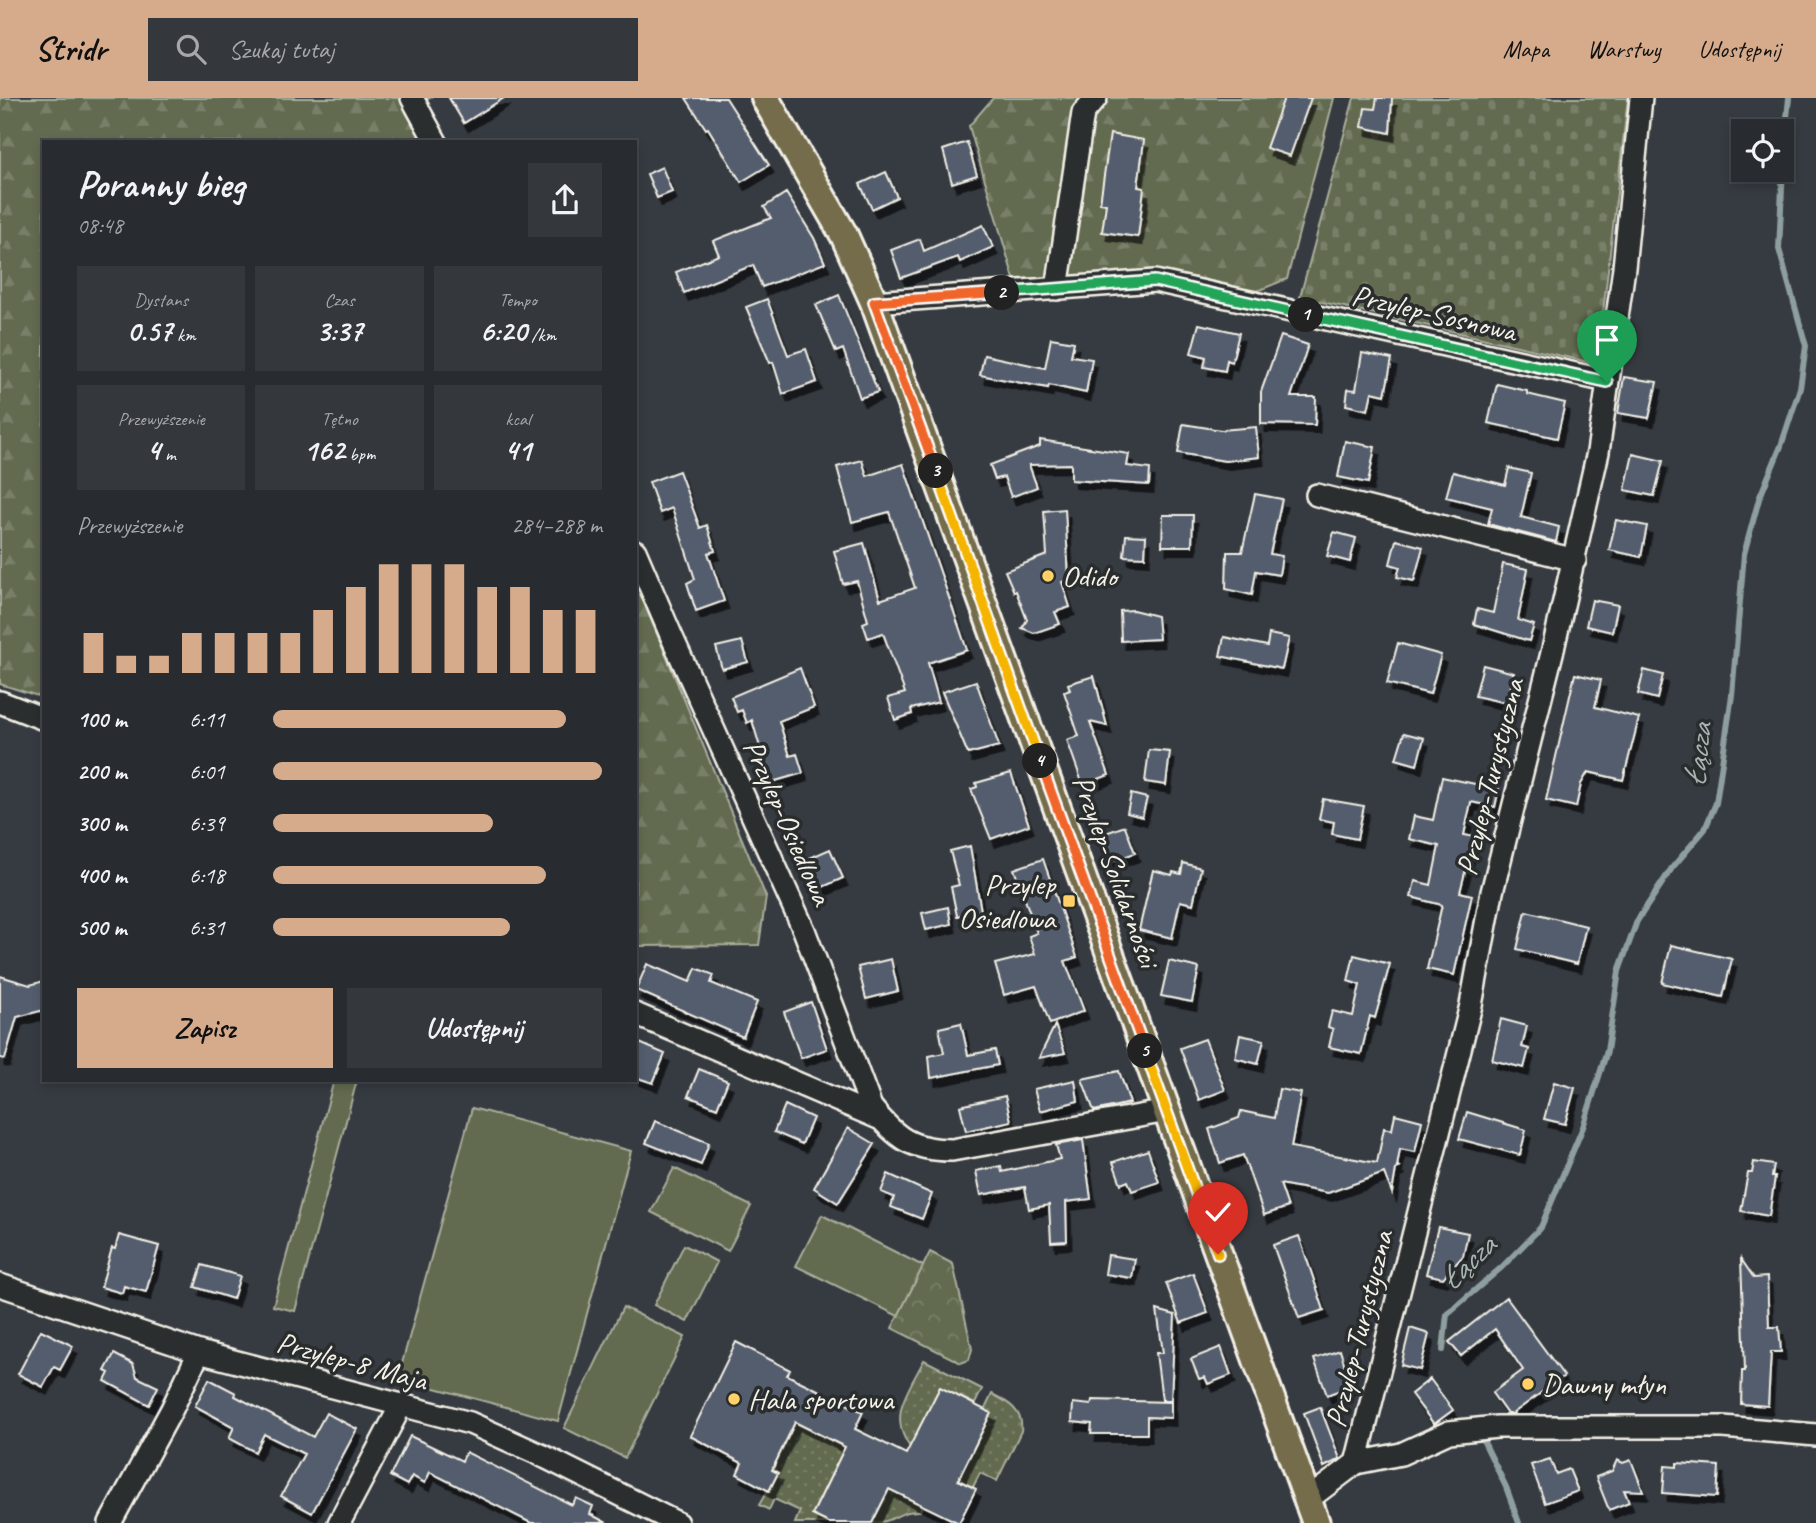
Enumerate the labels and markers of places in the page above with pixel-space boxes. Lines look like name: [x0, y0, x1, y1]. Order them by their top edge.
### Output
pin: 2: [984, 276, 1020, 310]
pin: 1: [1288, 298, 1324, 332]
pin: [1577, 310, 1637, 382]
pin: 3: [918, 454, 954, 488]
place label: Odido: [1062, 557, 1120, 595]
marker: Odido: [1040, 568, 1056, 584]
pin: 4: [1023, 744, 1058, 778]
place label: Przylep Osiedlowa: [958, 865, 1057, 937]
marker: Przylep Osiedlowa: [1061, 893, 1077, 909]
pin: 5: [1128, 1034, 1162, 1068]
pin: [1188, 1182, 1248, 1254]
place label: Dawny młyn: [1542, 1365, 1666, 1403]
marker: Dawny młyn: [1520, 1376, 1536, 1392]
place label: Hala sportowa: [748, 1380, 895, 1418]
marker: Hala sportowa: [726, 1391, 742, 1407]

